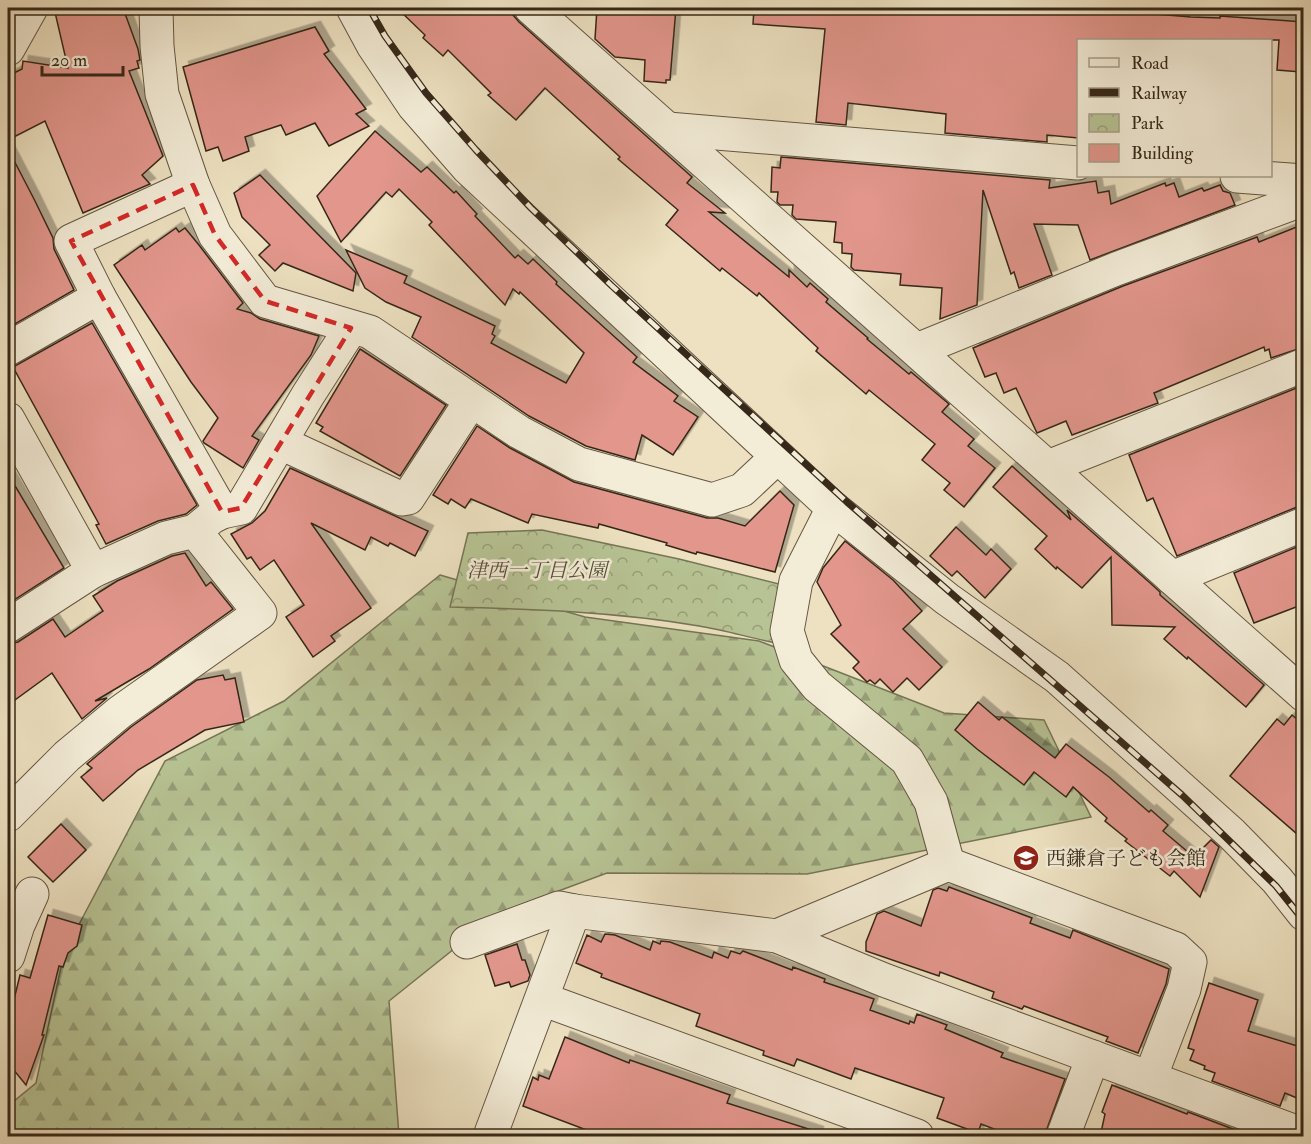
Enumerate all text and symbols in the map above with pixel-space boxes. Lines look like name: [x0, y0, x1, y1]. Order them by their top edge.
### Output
scale bar: [42, 39, 123, 77]
legend: [1077, 39, 1272, 177]
text: 20 m: [51, 49, 87, 72]
text: Road: [1131, 52, 1169, 75]
text: Railway: [1131, 82, 1188, 105]
text: Park: [1131, 112, 1164, 135]
text: Building: [1131, 142, 1194, 165]
park label: 津西一丁目公園: [467, 558, 610, 583]
school or university icon: 西鎌倉子ども会館: [1011, 843, 1041, 873]
place label: 西鎌倉子ども会館: [1046, 846, 1206, 871]

